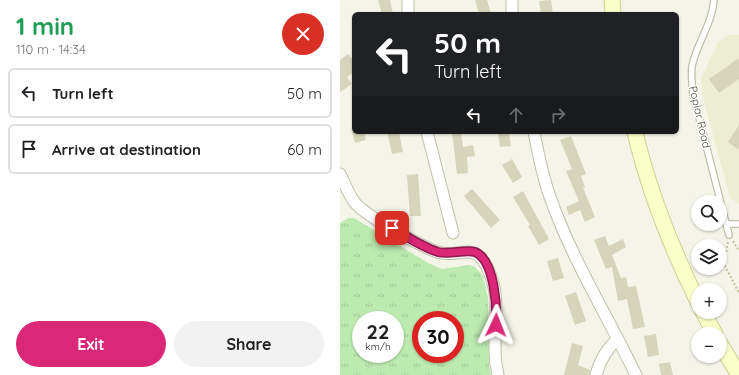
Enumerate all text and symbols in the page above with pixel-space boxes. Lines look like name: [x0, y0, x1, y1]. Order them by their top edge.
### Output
text: 1 min: [16, 11, 74, 41]
button: close: [282, 13, 324, 55]
text: 50 m: [434, 25, 501, 60]
icon: left: [368, 28, 420, 80]
text: 110 m · 14:34: [16, 41, 86, 57]
text: Turn left: [434, 60, 502, 83]
icon: left: [18, 82, 40, 104]
text: Turn left: [52, 84, 114, 103]
text: 50 m: [287, 84, 322, 103]
street label: Poplar Road: [686, 84, 714, 150]
icon: left: [463, 104, 485, 126]
icon: ahead: [505, 104, 527, 126]
icon: right: [547, 104, 569, 126]
icon: arrive: [18, 138, 40, 160]
text: Arrive at destination: [52, 140, 201, 159]
text: 60 m: [287, 140, 322, 159]
map controls: [691, 195, 727, 363]
button: search: [691, 195, 727, 231]
pin: [375, 211, 409, 245]
icon: arrive: [381, 217, 403, 239]
button: layers: [691, 239, 727, 275]
button: +: [691, 283, 727, 319]
position arrow: [475, 304, 517, 346]
speed limit sign: 30: [412, 311, 464, 363]
text: 22: [367, 319, 389, 344]
button: Exit: [16, 321, 166, 367]
button: Share: [174, 321, 324, 367]
button: −: [691, 327, 727, 363]
text: km/h: [365, 340, 391, 353]

